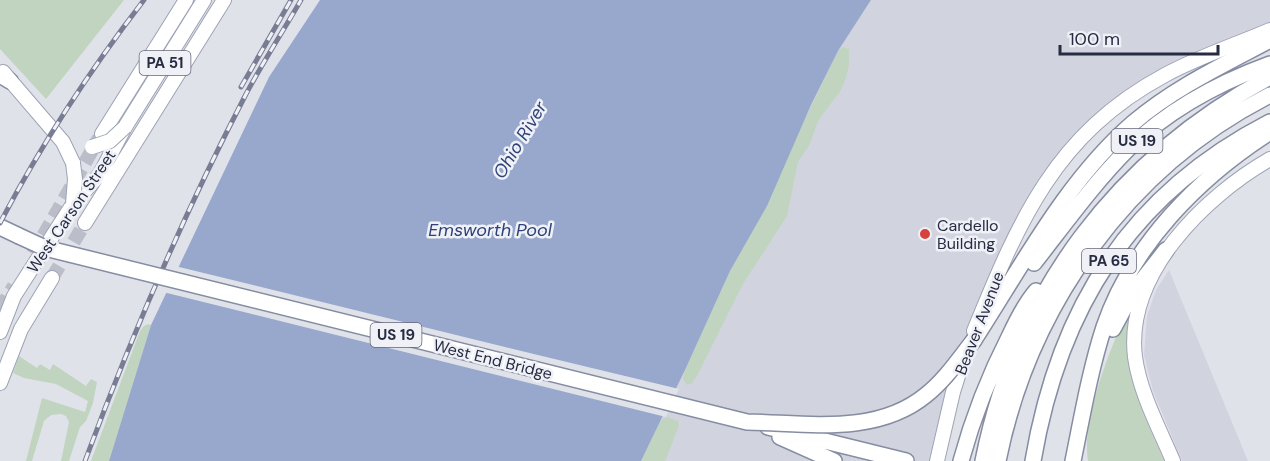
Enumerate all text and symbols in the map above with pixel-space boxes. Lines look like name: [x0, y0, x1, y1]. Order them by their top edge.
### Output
scale bar: [1060, 18, 1218, 56]
text: 100 m: [1069, 27, 1120, 51]
road number: PA 51: [140, 51, 190, 75]
water label: Ohio River: [488, 96, 553, 183]
road number: US 19: [1112, 129, 1162, 153]
street label: West Carson Street: [22, 146, 120, 277]
place label: Cardello Building: [937, 215, 999, 254]
water label: Emsworth Pool: [428, 218, 553, 242]
marker: Cardello Building: [918, 227, 932, 241]
road number: PA 65: [1082, 249, 1136, 273]
street label: Beaver Avenue: [950, 269, 1009, 378]
road number: US 19: [370, 323, 422, 347]
street label: West End Bridge: [431, 335, 554, 384]

